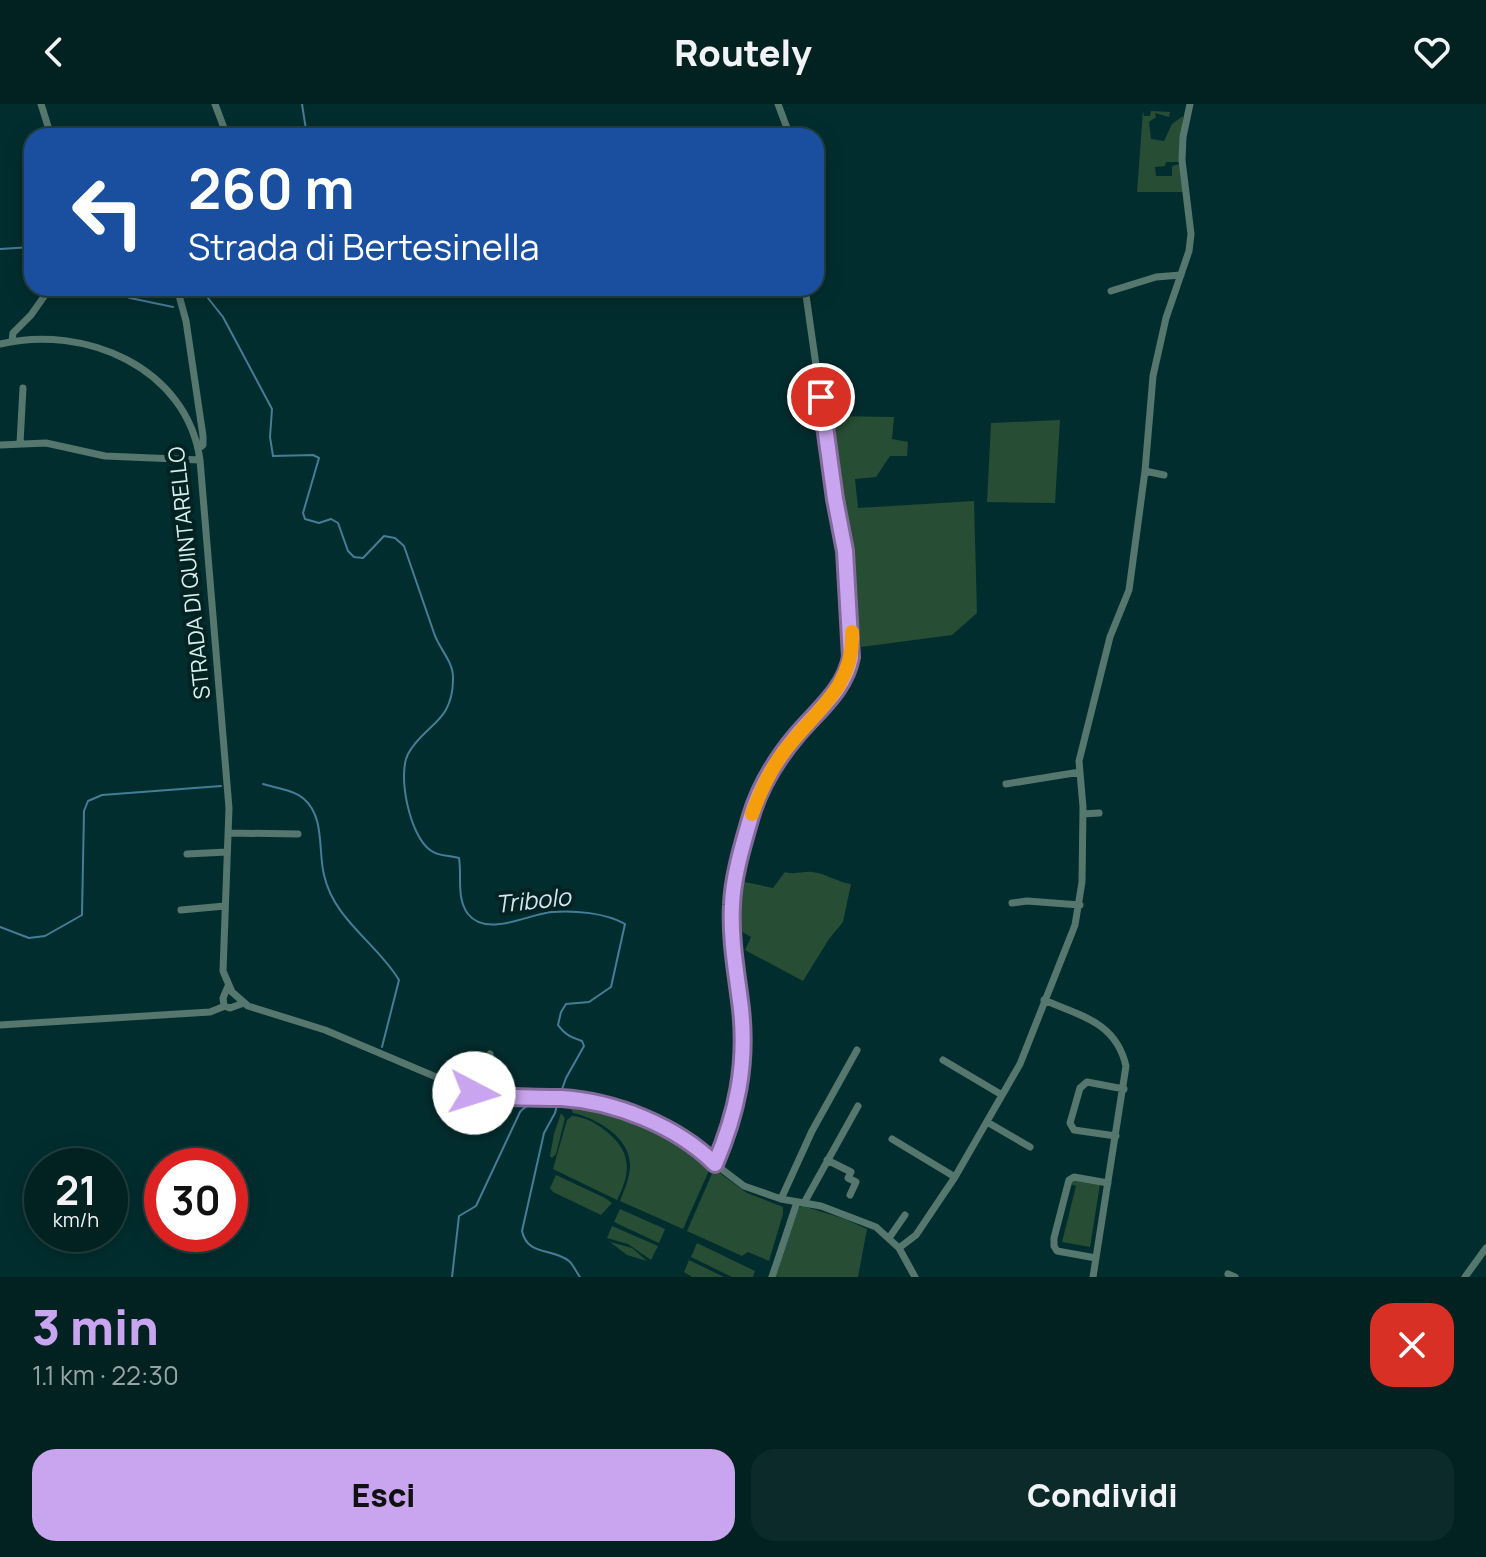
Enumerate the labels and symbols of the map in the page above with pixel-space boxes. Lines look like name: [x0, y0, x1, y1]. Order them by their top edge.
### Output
pin: [787, 363, 855, 431]
street label: STRADA DI QUINTARELLO: [161, 445, 217, 701]
water label: Tribolo: [494, 879, 574, 920]
position arrow: [432, 1051, 516, 1135]
speed limit sign: 30: [144, 1148, 248, 1252]

